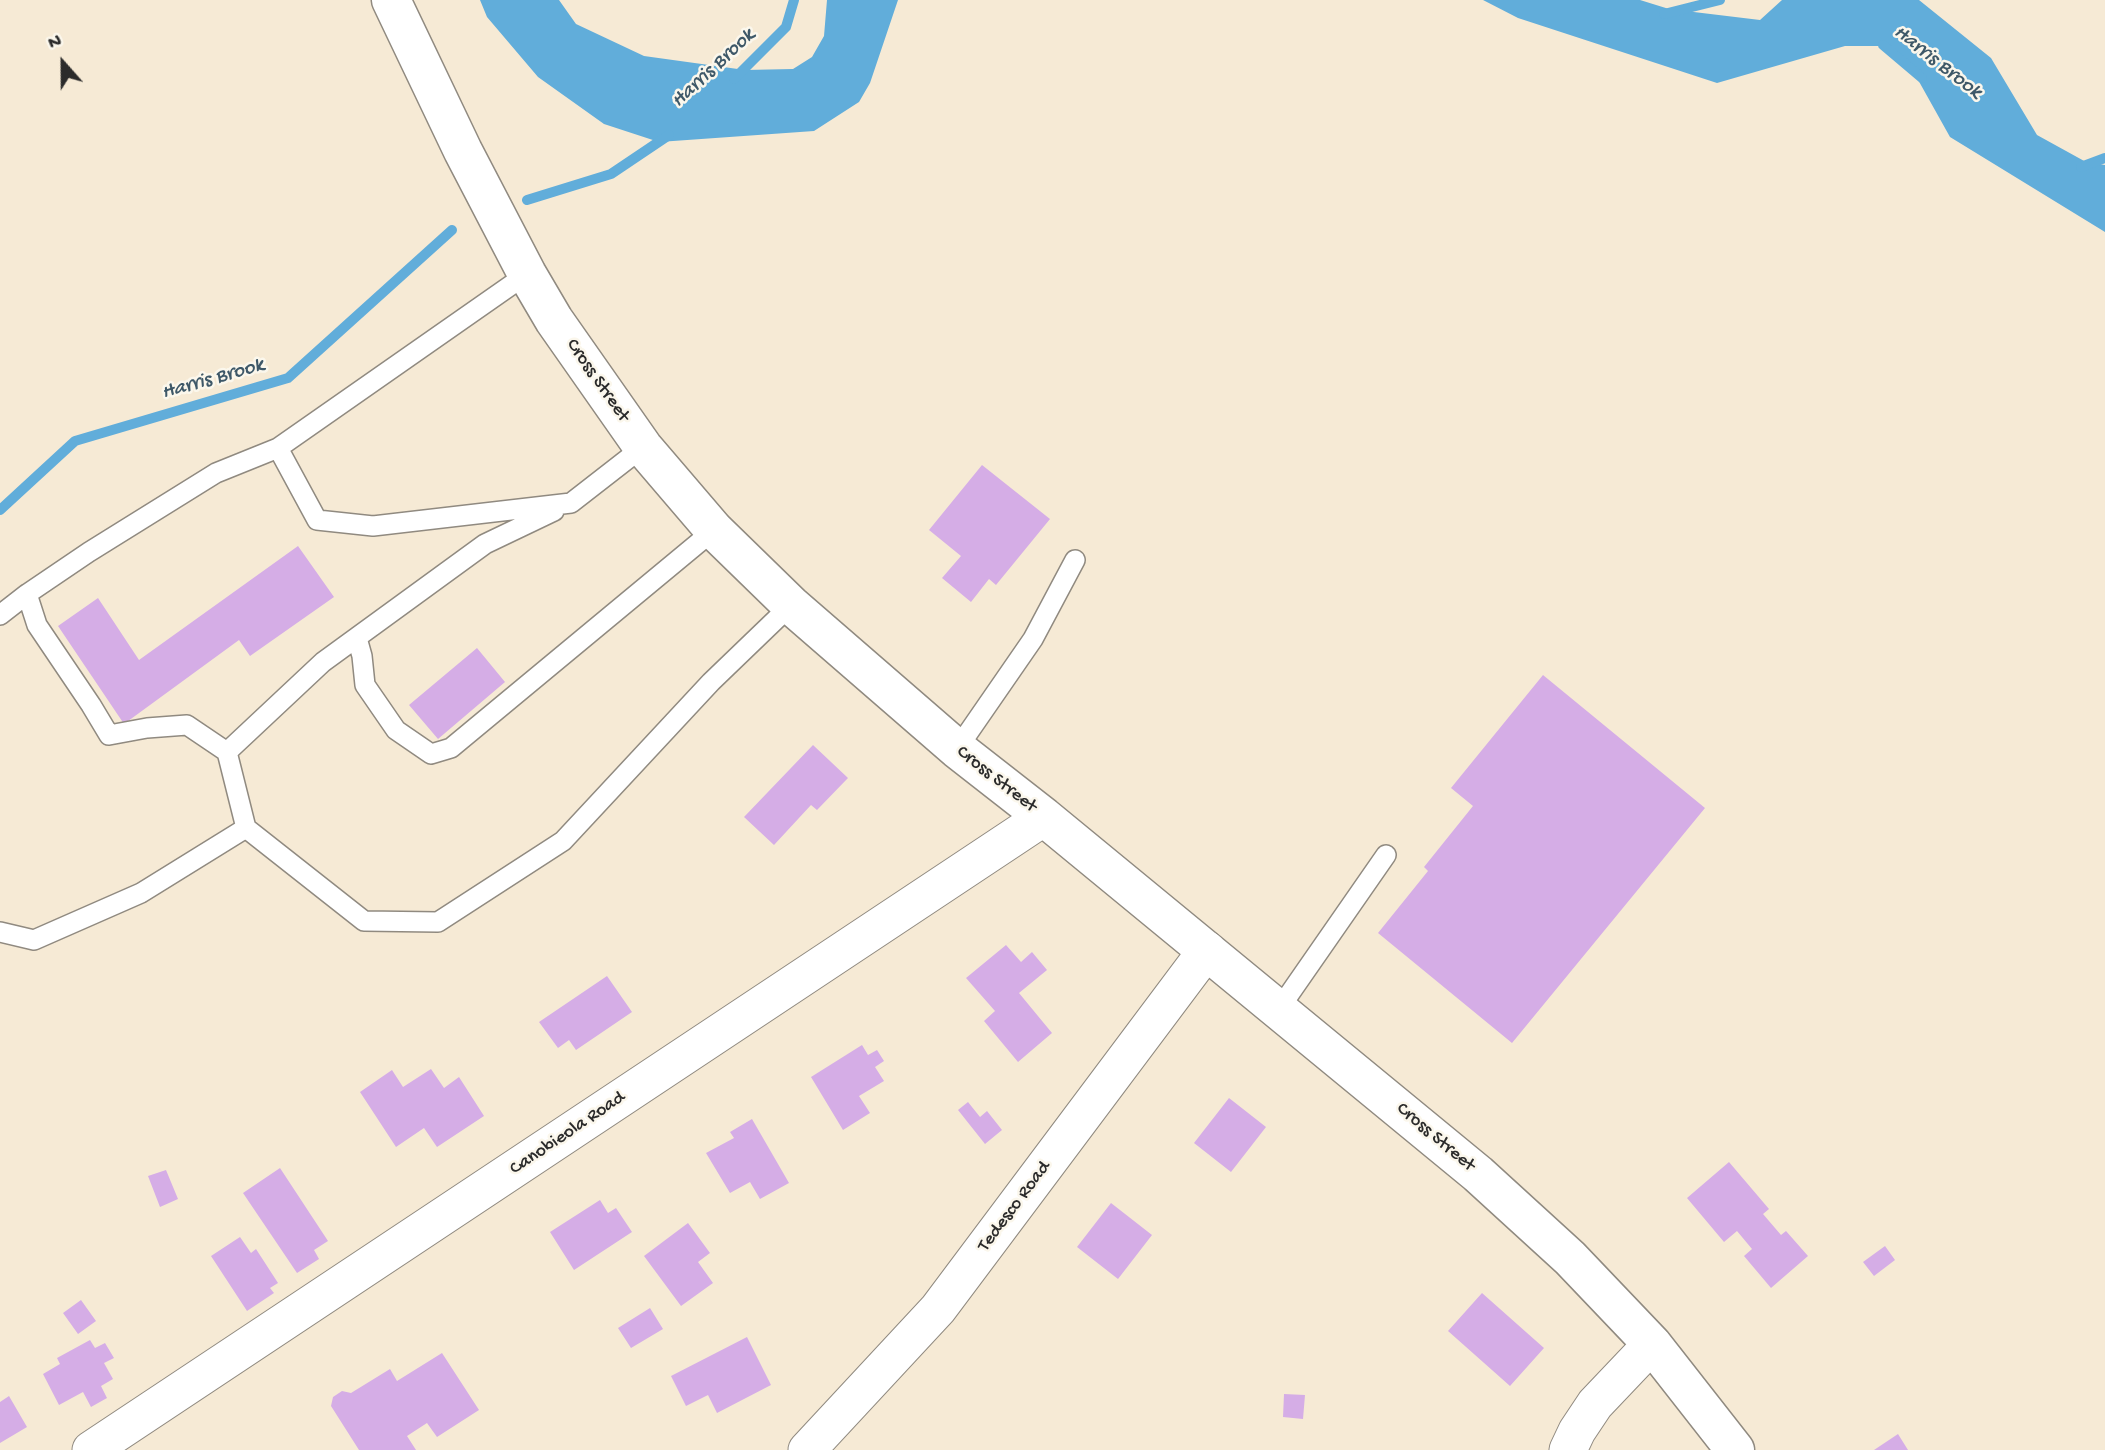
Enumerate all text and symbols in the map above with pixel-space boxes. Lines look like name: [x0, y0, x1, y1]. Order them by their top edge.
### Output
water label: Harris Brook: [1888, 21, 1986, 105]
water label: Harris Brook: [667, 24, 761, 114]
north arrow: [28, 28, 98, 98]
text: N: [45, 30, 65, 56]
street label: Cross Street: [560, 335, 634, 427]
water label: Harris Brook: [159, 353, 267, 407]
street label: Cross Street: [951, 741, 1041, 819]
street label: Canobieola Road: [506, 1087, 630, 1181]
street label: Cross Street: [1391, 1098, 1479, 1178]
street label: Tedesco Road: [974, 1157, 1056, 1257]

